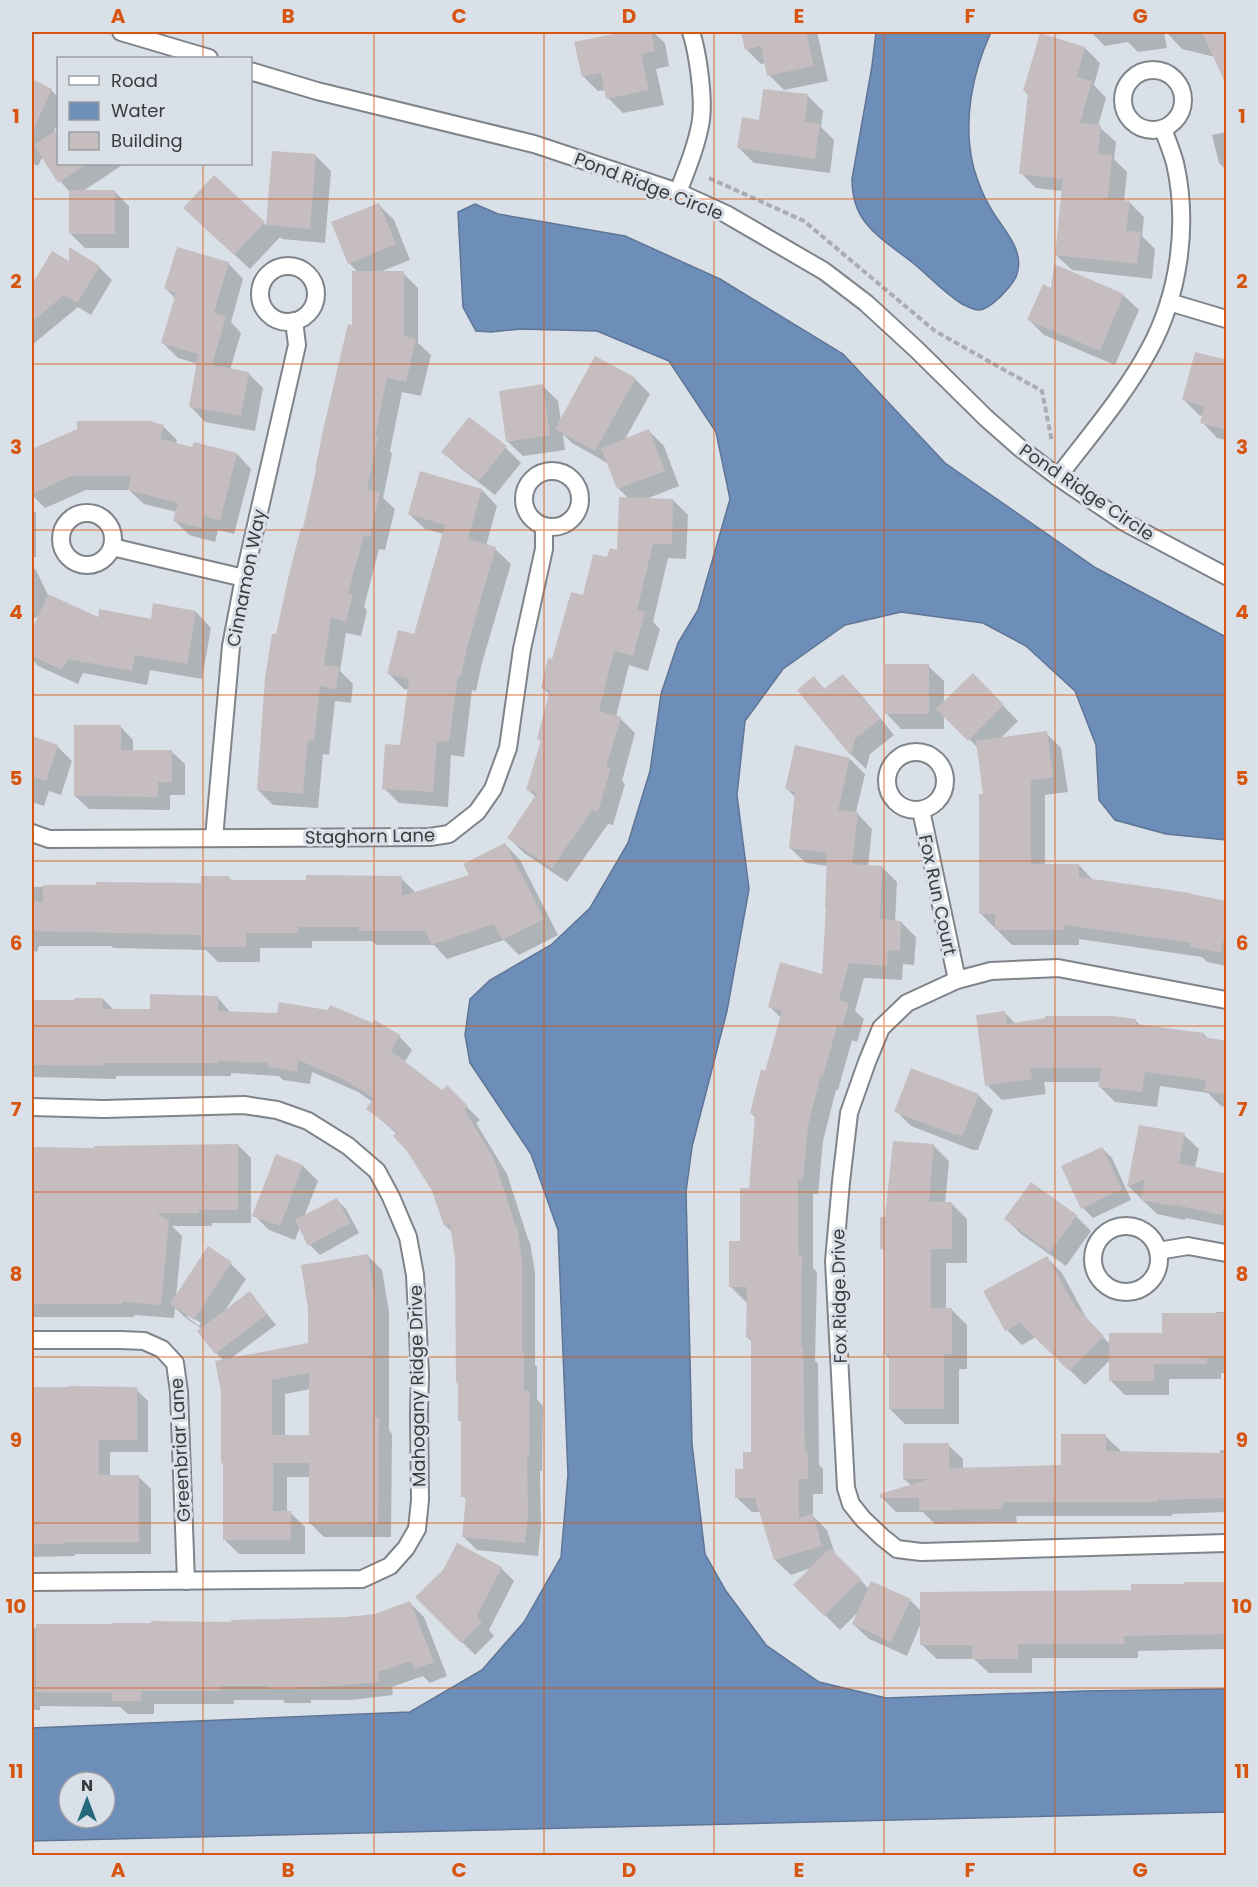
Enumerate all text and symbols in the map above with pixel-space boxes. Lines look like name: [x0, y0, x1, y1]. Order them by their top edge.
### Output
text: A: [111, 2, 126, 30]
text: B: [281, 2, 295, 30]
text: C: [451, 2, 467, 30]
text: D: [622, 2, 636, 30]
text: E: [794, 2, 804, 30]
text: F: [965, 2, 976, 30]
text: G: [1132, 2, 1148, 30]
legend: [57, 57, 252, 165]
text: Road: [111, 68, 158, 93]
text: Water: [111, 98, 165, 123]
text: 1: [12, 102, 20, 130]
text: 1: [1238, 102, 1246, 130]
text: Building: [111, 128, 183, 153]
street label: Pond Ridge Circle: [571, 146, 727, 226]
text: 2: [10, 267, 22, 295]
text: 2: [1236, 267, 1248, 295]
text: 3: [10, 433, 22, 461]
text: 3: [1236, 433, 1248, 461]
street label: Pond Ridge Circle: [1015, 438, 1159, 546]
street label: Cinnamon Way: [220, 507, 272, 649]
text: 4: [9, 598, 23, 626]
text: 4: [1235, 598, 1249, 626]
text: 5: [10, 764, 23, 792]
text: 5: [1236, 764, 1249, 792]
street label: Staghorn Lane: [305, 822, 435, 850]
street label: Fox Run Court: [913, 832, 963, 958]
text: 6: [10, 929, 22, 957]
text: 6: [1236, 929, 1248, 957]
text: 7: [11, 1095, 22, 1123]
text: 7: [1237, 1095, 1248, 1123]
street label: Fox Ridge Drive: [825, 1228, 853, 1364]
text: 8: [10, 1260, 22, 1288]
text: 8: [1236, 1260, 1248, 1288]
street label: Mahogany Ridge Drive: [403, 1285, 431, 1487]
street label: Greenbriar Lane: [164, 1377, 196, 1523]
text: 9: [10, 1426, 22, 1454]
text: 9: [1236, 1426, 1248, 1454]
text: 10: [6, 1592, 26, 1620]
text: 10: [1232, 1592, 1252, 1620]
text: 11: [8, 1757, 24, 1785]
text: 11: [1234, 1757, 1250, 1785]
north arrow: [57, 1770, 117, 1830]
text: N: [81, 1774, 93, 1797]
text: A: [111, 1856, 126, 1884]
text: B: [281, 1856, 295, 1884]
text: C: [451, 1856, 467, 1884]
text: D: [622, 1856, 636, 1884]
text: E: [794, 1856, 804, 1884]
text: F: [965, 1856, 976, 1884]
text: G: [1132, 1856, 1148, 1884]

